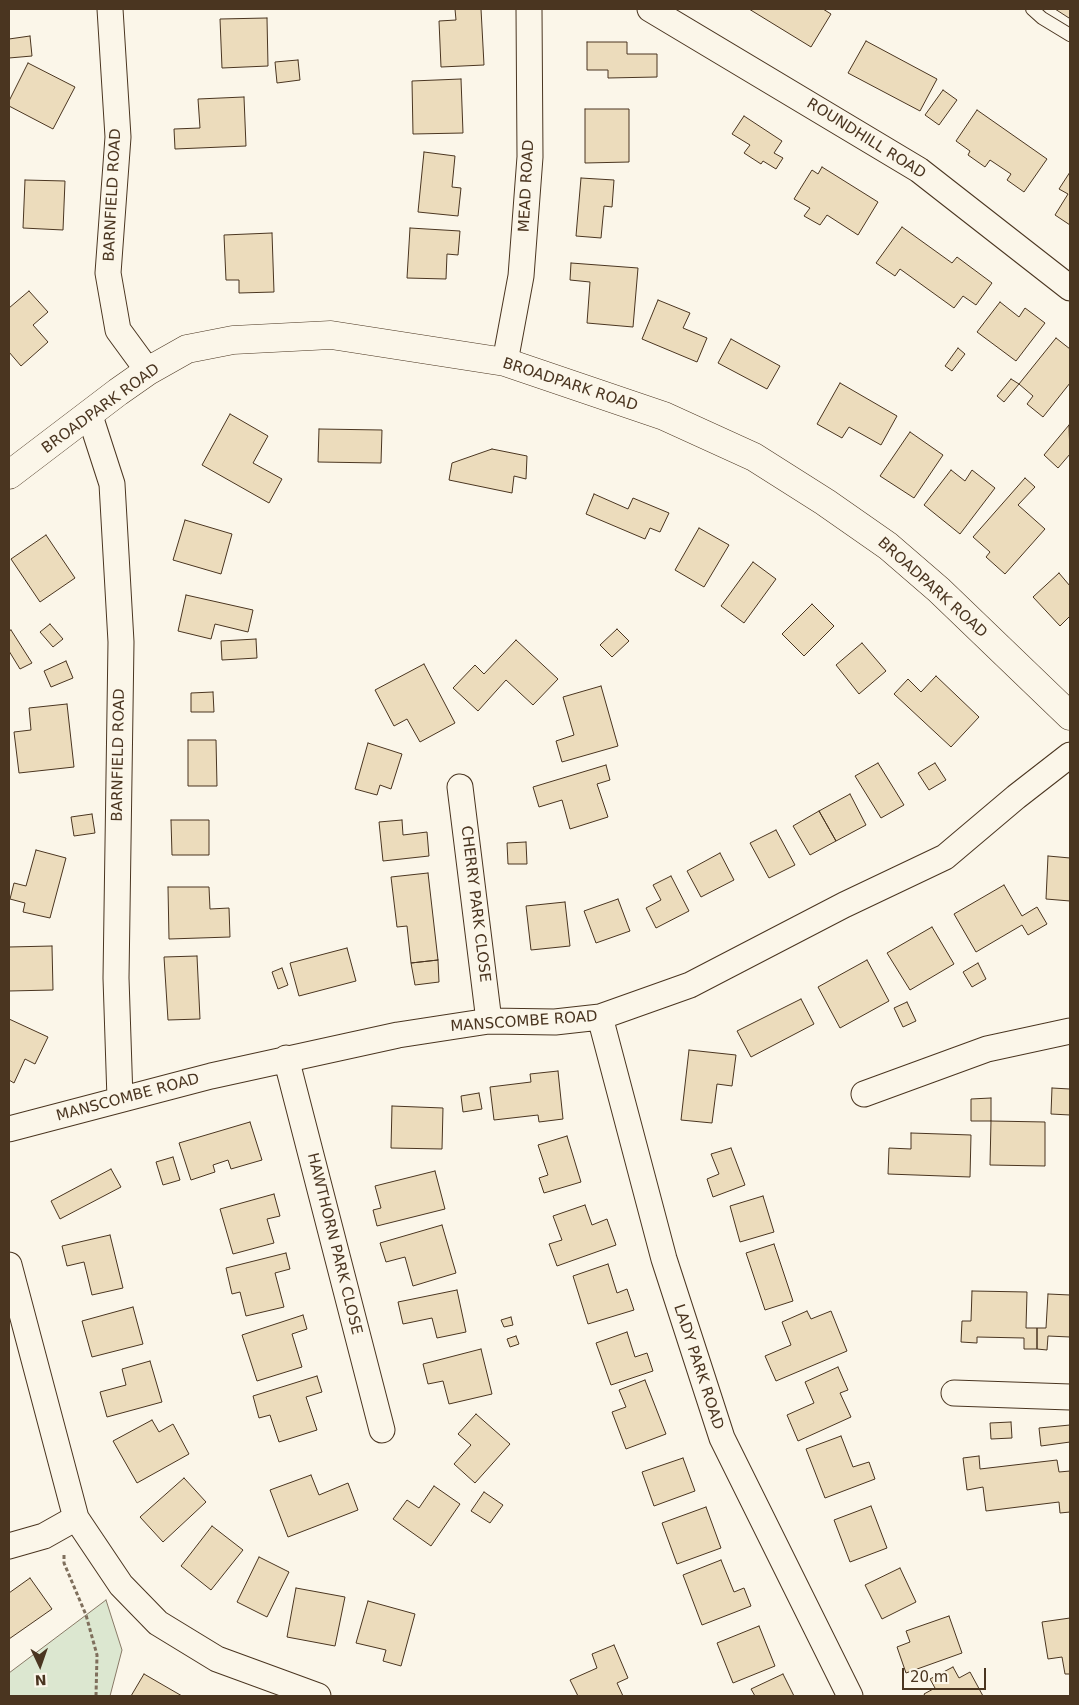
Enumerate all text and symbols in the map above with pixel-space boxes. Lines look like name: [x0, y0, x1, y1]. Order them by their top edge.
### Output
street label: ROUNDHILL ROAD: [803, 95, 929, 183]
street label: BARNFIELD ROAD: [101, 128, 125, 262]
street label: MEAD ROAD: [516, 139, 538, 233]
street label: BROADPARK ROAD: [500, 355, 640, 415]
street label: BROADPARK ROAD: [39, 360, 163, 458]
street label: BROADPARK ROAD: [874, 534, 990, 642]
street label: BARNFIELD ROAD: [109, 688, 129, 822]
street label: CHERRY PARK CLOSE: [456, 825, 494, 983]
street label: MANSCOMBE ROAD: [450, 1008, 598, 1036]
street label: MANSCOMBE ROAD: [54, 1070, 202, 1126]
street label: HAWTHORN PARK CLOSE: [303, 1151, 365, 1337]
street label: LADY PARK ROAD: [669, 1302, 727, 1432]
north arrow: [15, 1640, 65, 1690]
scale bar: [904, 1658, 988, 1690]
text: 20 m: [910, 1668, 948, 1686]
text: N: [35, 1672, 47, 1688]

